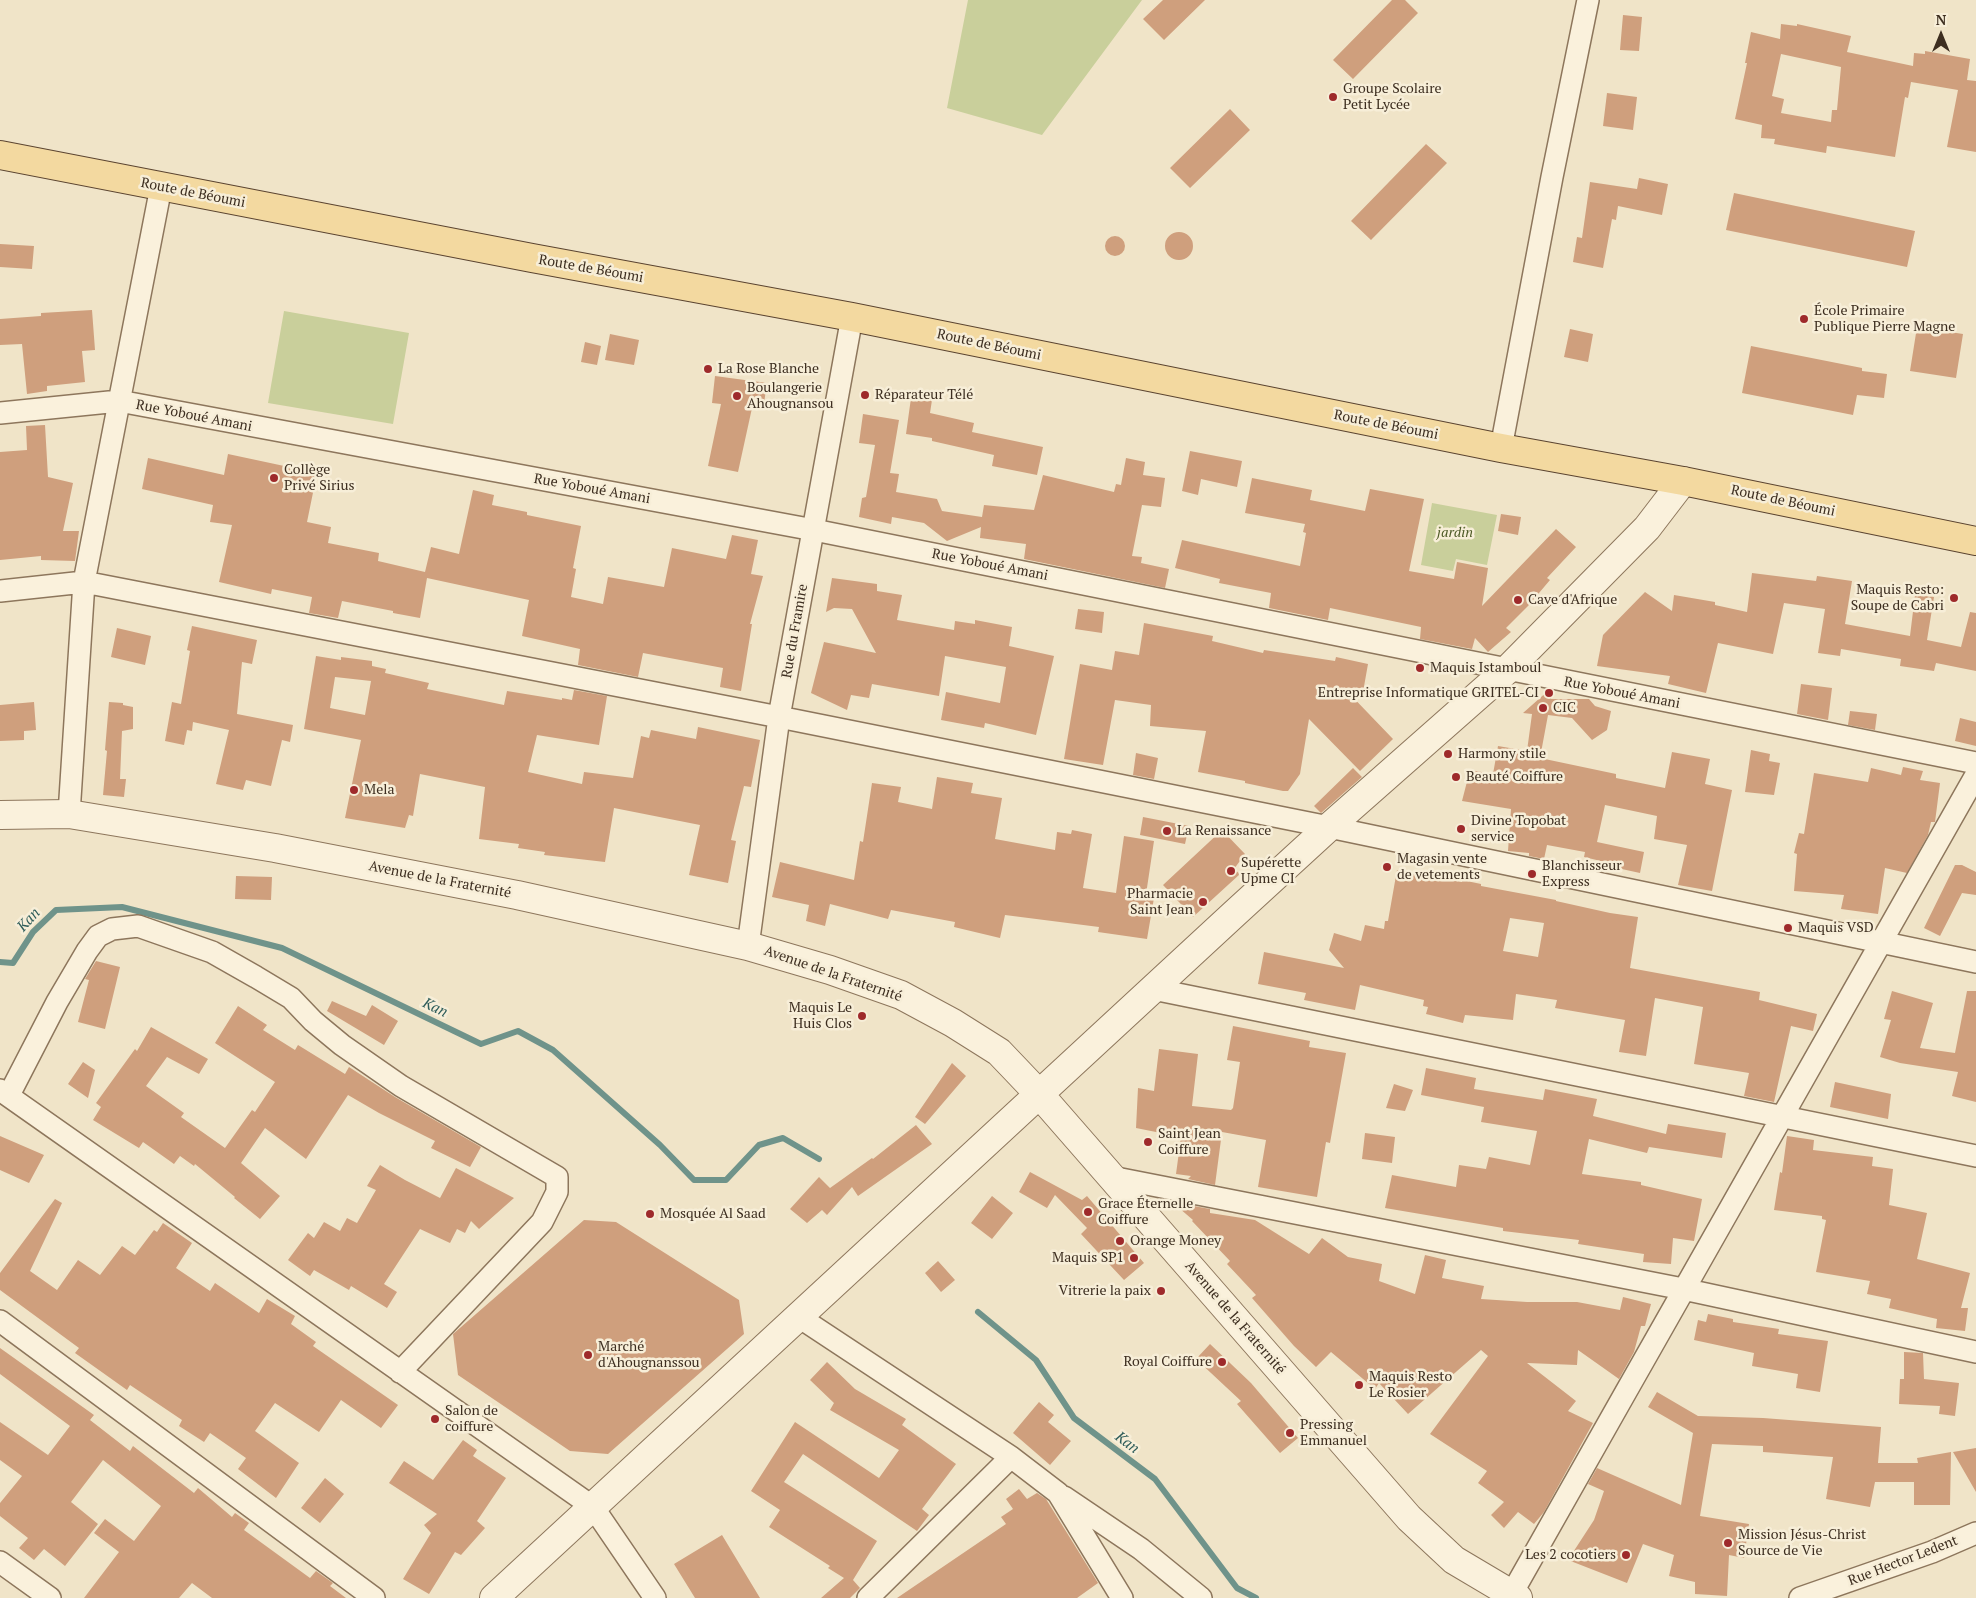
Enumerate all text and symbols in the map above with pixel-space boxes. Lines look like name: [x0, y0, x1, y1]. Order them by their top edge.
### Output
north arrow: [1916, 10, 1966, 60]
text: N: [1936, 10, 1946, 29]
place label: Groupe Scolaire Petit Lycée: [1343, 81, 1442, 114]
marker: Groupe Scolaire Petit Lycée: [1327, 91, 1339, 103]
street label: Route de Béoumi: [139, 175, 247, 211]
street label: Route de Béoumi: [537, 252, 645, 286]
place label: École Primaire Publique Pierre Magne: [1814, 303, 1955, 336]
marker: École Primaire Publique Pierre Magne: [1798, 313, 1810, 325]
street label: Route de Béoumi: [935, 326, 1043, 364]
place label: La Rose Blanche: [718, 361, 819, 377]
marker: La Rose Blanche: [702, 363, 714, 375]
place label: Boulangerie Ahougnansou: [747, 380, 833, 412]
place label: Réparateur Télé: [875, 387, 973, 403]
marker: Réparateur Télé: [859, 389, 871, 401]
marker: Boulangerie Ahougnansou: [731, 390, 743, 402]
street label: Rue Yoboué Amani: [134, 396, 254, 436]
street label: Route de Béoumi: [1332, 407, 1440, 443]
place label: Collège Privé Sirius: [284, 462, 355, 494]
street label: Rue Yoboué Amani: [532, 470, 652, 508]
marker: Collège Privé Sirius: [268, 472, 280, 484]
street label: Route de Béoumi: [1729, 482, 1837, 520]
park label: jardin: [1437, 525, 1473, 541]
street label: Rue Yoboué Amani: [930, 545, 1050, 585]
place label: Maquis Resto: Soupe de Cabri: [1851, 582, 1944, 614]
street label: Rue du Framire: [778, 583, 812, 679]
place label: Cave d'Afrique: [1528, 592, 1617, 608]
marker: Maquis Resto: Soupe de Cabri: [1948, 592, 1960, 604]
marker: Cave d'Afrique: [1512, 594, 1524, 606]
place label: Maquis Istamboul: [1430, 660, 1542, 676]
marker: Maquis Istamboul: [1414, 662, 1426, 674]
street label: Rue Yoboué Amani: [1562, 673, 1682, 713]
place label: Entreprise Informatique GRITEL-CI: [1318, 685, 1539, 701]
marker: Entreprise Informatique GRITEL-CI: [1543, 687, 1555, 699]
place label: CIC: [1553, 700, 1576, 716]
marker: CIC: [1537, 702, 1549, 714]
place label: Harmony stile: [1458, 746, 1546, 762]
marker: Harmony stile: [1442, 748, 1454, 760]
place label: Beauté Coiffure: [1466, 769, 1563, 785]
marker: Beauté Coiffure: [1450, 771, 1462, 783]
place label: Mela: [364, 782, 394, 798]
marker: Mela: [348, 784, 360, 796]
place label: Divine Topobat service: [1471, 813, 1566, 846]
place label: La Renaissance: [1177, 823, 1271, 839]
marker: Divine Topobat service: [1455, 823, 1467, 835]
marker: La Renaissance: [1161, 825, 1173, 837]
place label: Magasin vente de vetements: [1397, 851, 1487, 884]
place label: Supérette Upme CI: [1241, 855, 1301, 888]
street label: Avenue de la Fraternité: [367, 858, 513, 902]
place label: Blanchisseur Express: [1542, 858, 1622, 890]
marker: Magasin vente de vetements: [1381, 861, 1393, 873]
marker: Supérette Upme CI: [1225, 865, 1237, 877]
marker: Blanchisseur Express: [1526, 868, 1538, 880]
place label: Pharmacie Saint Jean: [1127, 886, 1193, 919]
marker: Pharmacie Saint Jean: [1197, 896, 1209, 908]
water label: Kan: [14, 904, 44, 936]
place label: Maquis VSD: [1798, 920, 1874, 936]
marker: Maquis VSD: [1782, 922, 1794, 934]
street label: Avenue de la Fraternité: [762, 943, 904, 1005]
water label: Kan: [420, 994, 450, 1022]
place label: Maquis Le Huis Clos: [789, 1000, 852, 1032]
marker: Maquis Le Huis Clos: [856, 1010, 868, 1022]
place label: Saint Jean Coiffure: [1158, 1126, 1221, 1158]
marker: Saint Jean Coiffure: [1142, 1136, 1154, 1148]
place label: Grace Éternelle Coiffure: [1098, 1196, 1193, 1228]
place label: Mosquée Al Saad: [660, 1206, 766, 1222]
marker: Grace Éternelle Coiffure: [1082, 1206, 1094, 1218]
marker: Mosquée Al Saad: [644, 1208, 656, 1220]
place label: Orange Money: [1130, 1233, 1221, 1249]
marker: Orange Money: [1114, 1235, 1126, 1247]
place label: Maquis SP1: [1052, 1250, 1124, 1266]
marker: Maquis SP1: [1128, 1252, 1140, 1264]
street label: Avenue de la Fraternité: [1181, 1258, 1289, 1378]
place label: Vitrerie la paix: [1058, 1283, 1151, 1299]
marker: Vitrerie la paix: [1155, 1285, 1167, 1297]
place label: Marché d'Ahougnanssou: [598, 1339, 700, 1371]
marker: Marché d'Ahougnanssou: [582, 1349, 594, 1361]
place label: Royal Coiffure: [1123, 1354, 1212, 1370]
marker: Royal Coiffure: [1216, 1356, 1228, 1368]
place label: Maquis Resto Le Rosier: [1369, 1369, 1452, 1401]
marker: Maquis Resto Le Rosier: [1353, 1379, 1365, 1391]
place label: Salon de coiffure: [445, 1403, 498, 1435]
marker: Salon de coiffure: [429, 1413, 441, 1425]
place label: Pressing Emmanuel: [1300, 1417, 1367, 1450]
marker: Pressing Emmanuel: [1284, 1427, 1296, 1439]
water label: Kan: [1111, 1428, 1143, 1458]
place label: Mission Jésus-Christ Source de Vie: [1738, 1527, 1866, 1560]
street label: Rue Hector Ledent: [1846, 1532, 1960, 1590]
marker: Mission Jésus-Christ Source de Vie: [1722, 1537, 1734, 1549]
place label: Les 2 cocotiers: [1525, 1547, 1616, 1563]
marker: Les 2 cocotiers: [1620, 1549, 1632, 1561]

